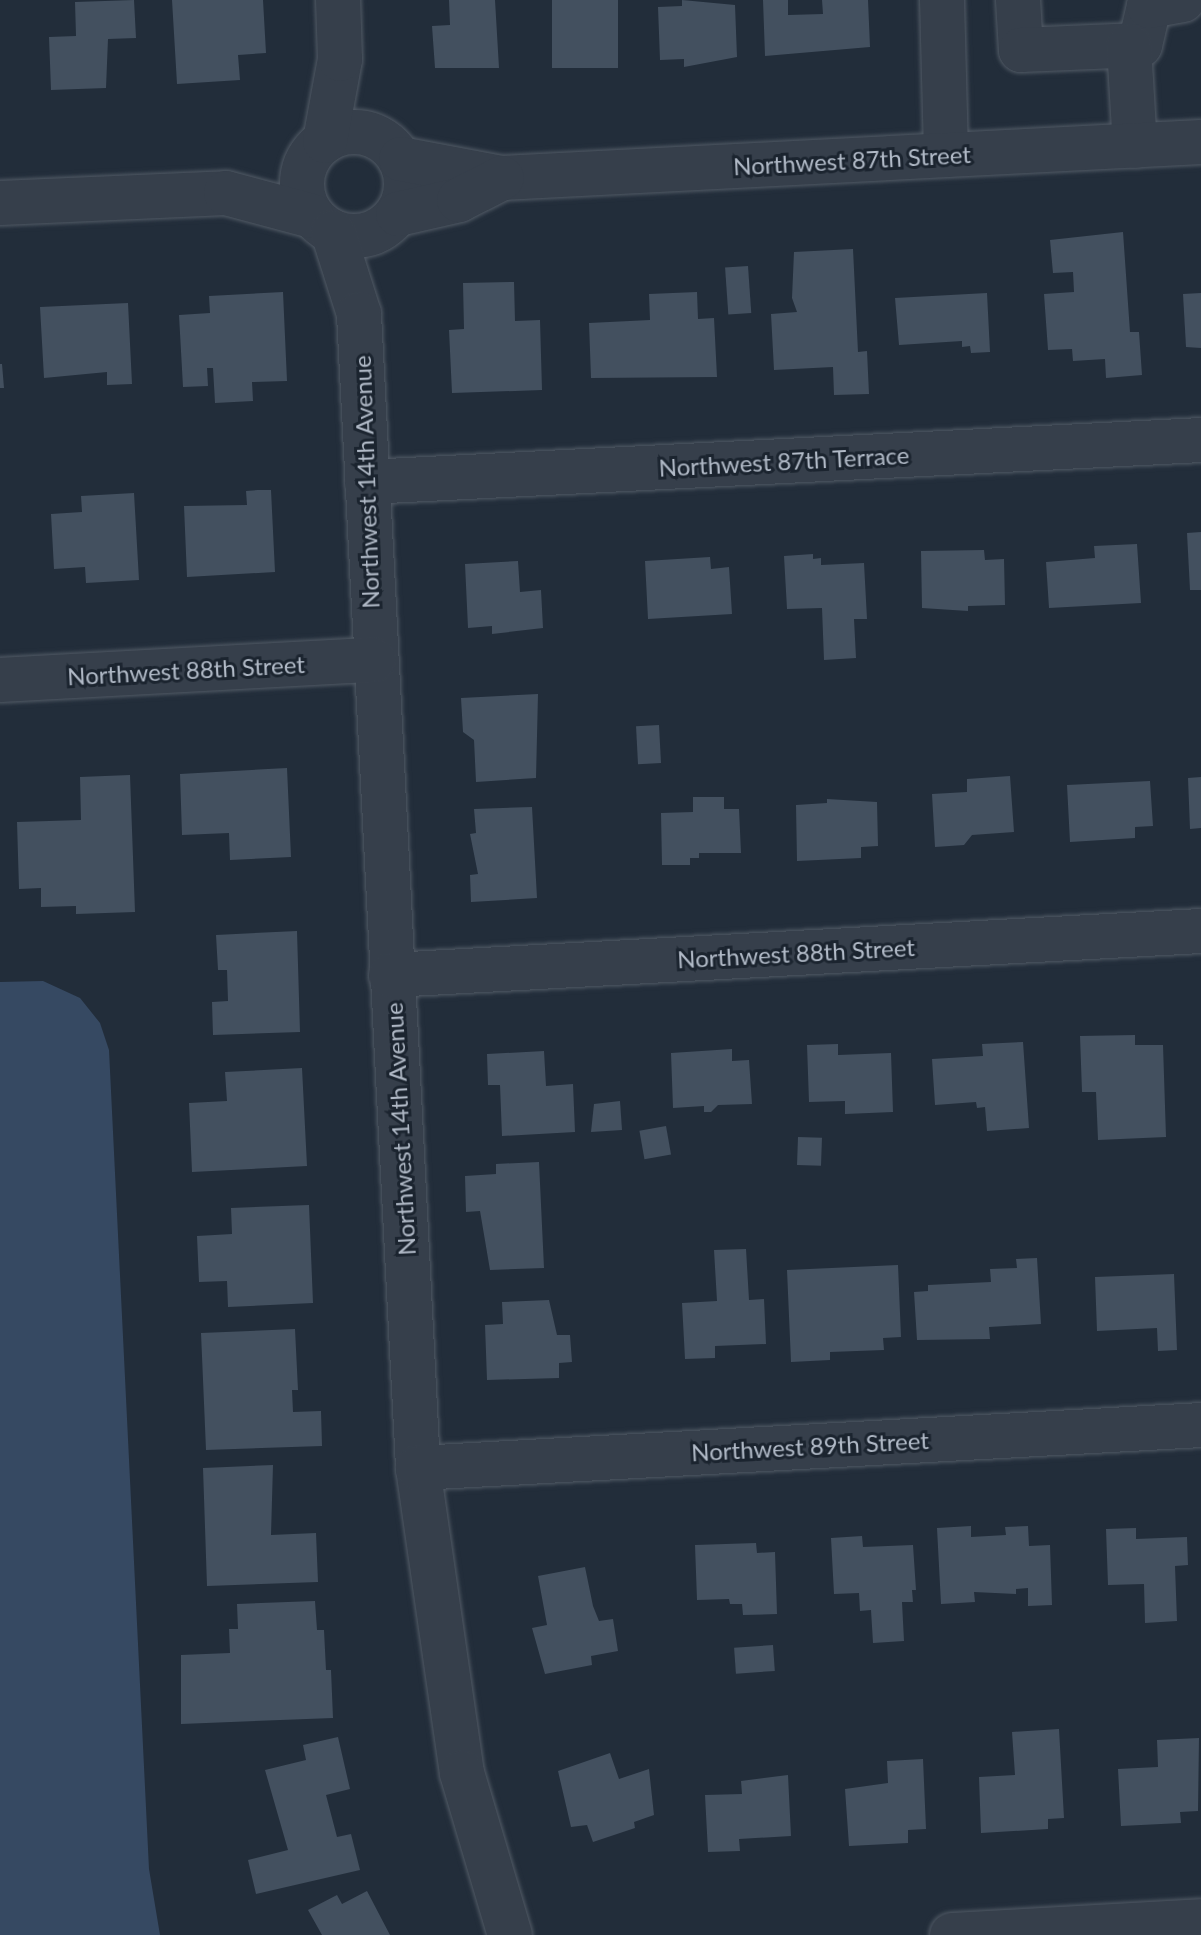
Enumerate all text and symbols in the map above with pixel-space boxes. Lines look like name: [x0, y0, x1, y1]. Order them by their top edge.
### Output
street label: Northwest 87th Street: [732, 139, 972, 181]
street label: Northwest 14th Avenue: [347, 354, 385, 610]
street label: Northwest 87th Terrace: [658, 440, 910, 482]
street label: Northwest 88th Street: [66, 649, 306, 691]
street label: Northwest 88th Street: [676, 932, 916, 974]
street label: Northwest 14th Avenue: [379, 1001, 421, 1257]
street label: Northwest 89th Street: [690, 1425, 930, 1467]

